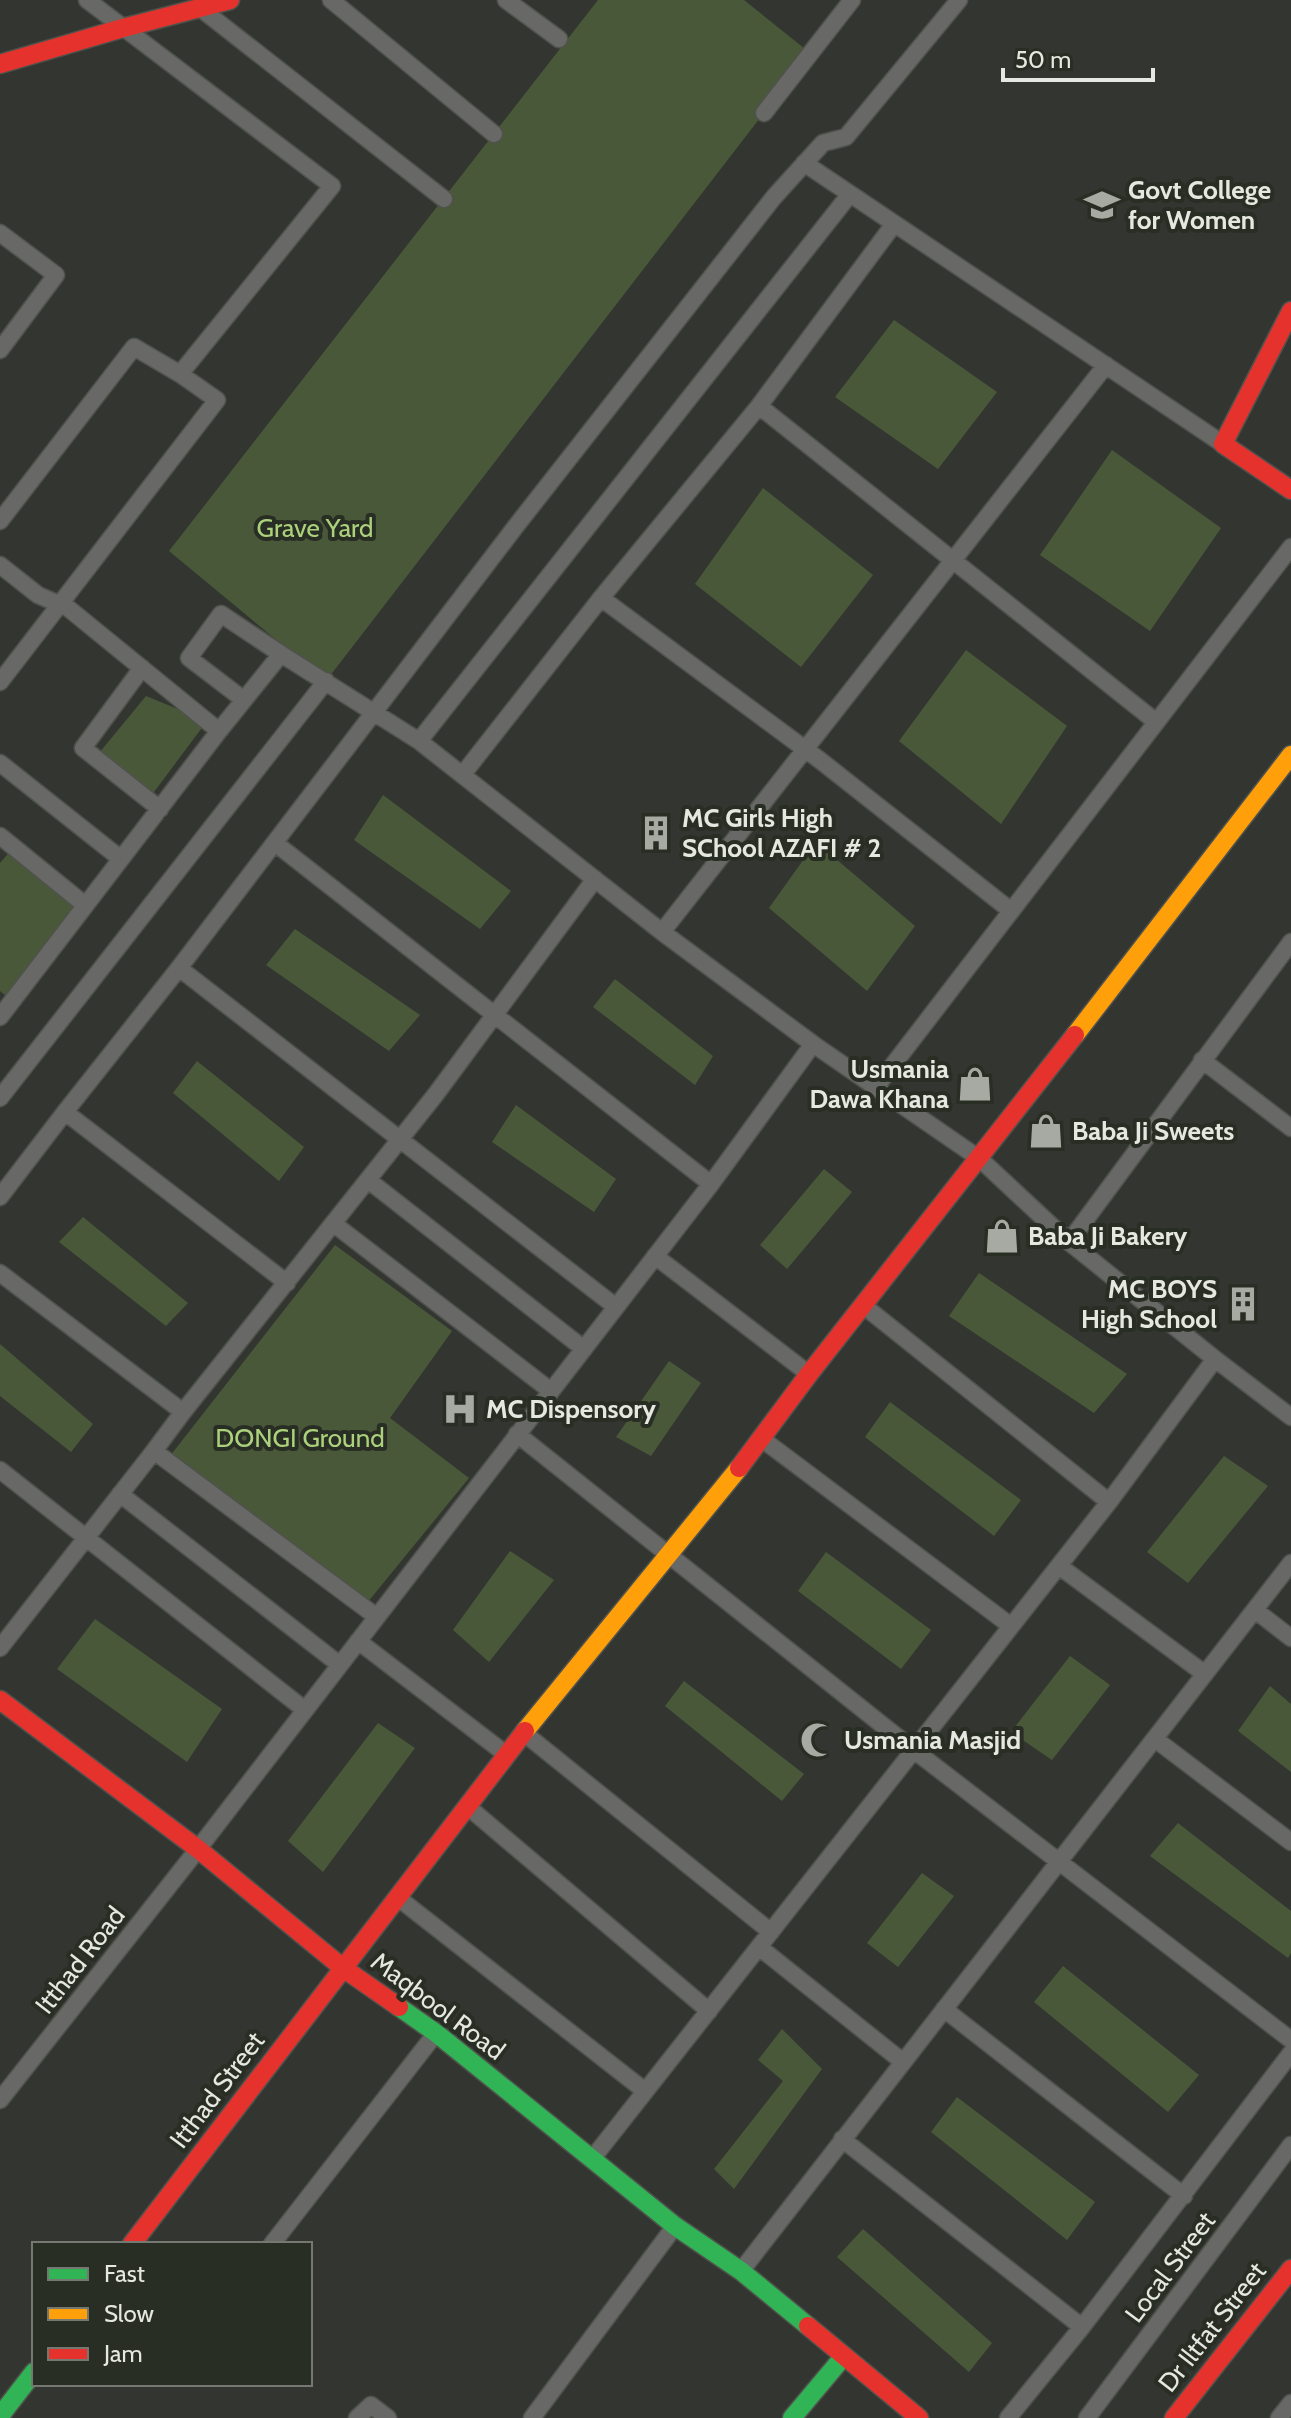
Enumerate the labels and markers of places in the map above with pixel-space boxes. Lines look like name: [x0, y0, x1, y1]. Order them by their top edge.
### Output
place label: Govt College for Women: [1128, 174, 1271, 236]
school or university icon: Govt College for Women: [1083, 186, 1121, 224]
place label: MC Girls High SChool AZAFI # 2: [682, 802, 881, 864]
building icon: MC Girls High SChool AZAFI # 2: [637, 814, 675, 852]
place label: Usmania Dawa Khana: [809, 1053, 949, 1115]
shop icon: Usmania Dawa Khana: [956, 1065, 994, 1103]
shop icon: Baba Ji Sweets: [1027, 1112, 1065, 1150]
place label: Baba Ji Sweets: [1072, 1115, 1234, 1147]
shop icon: Baba Ji Bakery: [983, 1217, 1021, 1255]
place label: Baba Ji Bakery: [1028, 1220, 1187, 1252]
place label: MC BOYS High School: [1081, 1273, 1217, 1335]
building icon: MC BOYS High School: [1224, 1285, 1262, 1323]
hospital icon: MC Dispensory: [441, 1390, 479, 1428]
place label: MC Dispensory: [486, 1393, 656, 1425]
mosque icon: Usmania Masjid: [799, 1721, 837, 1759]
place label: Usmania Masjid: [844, 1724, 1021, 1756]

